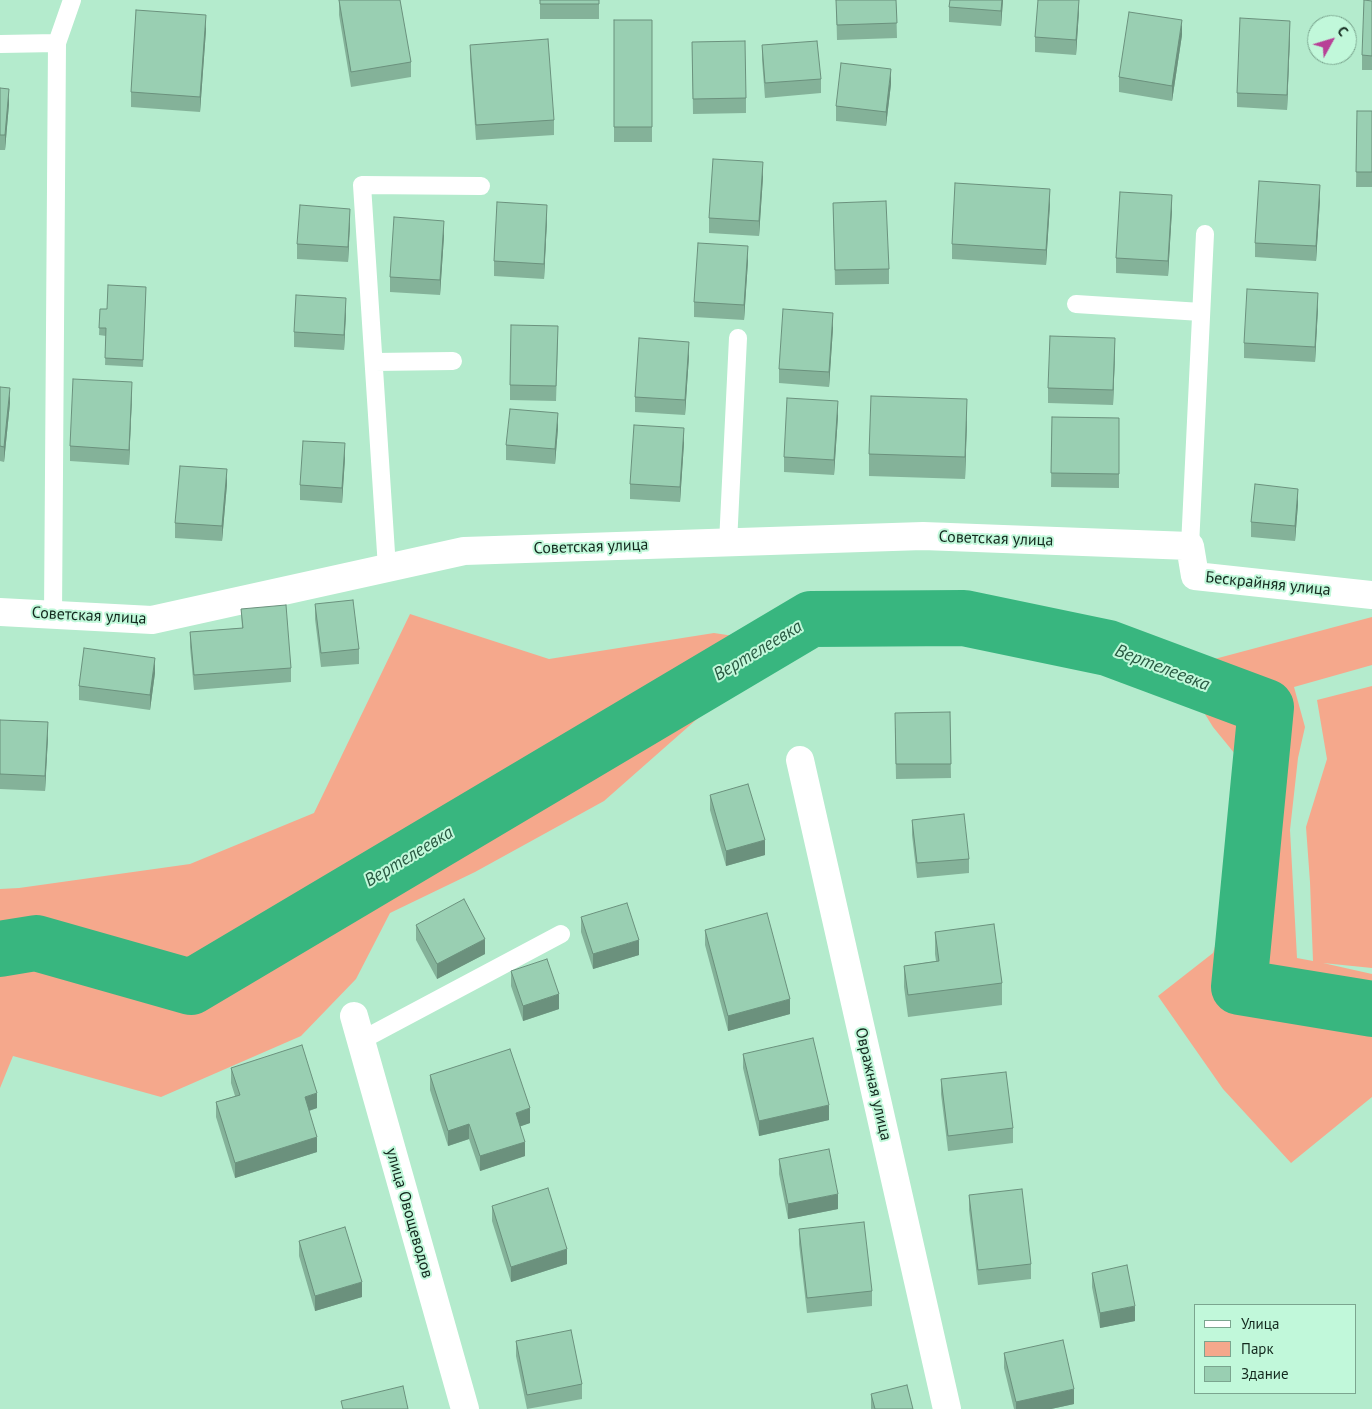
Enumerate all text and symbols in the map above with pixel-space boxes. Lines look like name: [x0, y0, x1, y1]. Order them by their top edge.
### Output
north arrow: [1307, 15, 1357, 65]
text: С: [1333, 22, 1352, 40]
street label: Советская улица: [938, 527, 1054, 551]
street label: Советская улица: [533, 535, 649, 559]
street label: Бескрайняя улица: [1204, 568, 1332, 600]
street label: Советская улица: [31, 603, 147, 629]
water label: Вертелеевка: [710, 616, 806, 686]
water label: Вертелеевка: [1112, 640, 1212, 696]
water label: Вертелеевка: [361, 822, 457, 892]
street label: Овражная улица: [851, 1026, 895, 1142]
street label: улица Овощеводов: [381, 1146, 437, 1280]
legend: [1194, 1304, 1357, 1394]
text: Улица: [1241, 1314, 1279, 1333]
text: Парк: [1241, 1339, 1274, 1358]
text: Здание: [1241, 1364, 1289, 1383]

